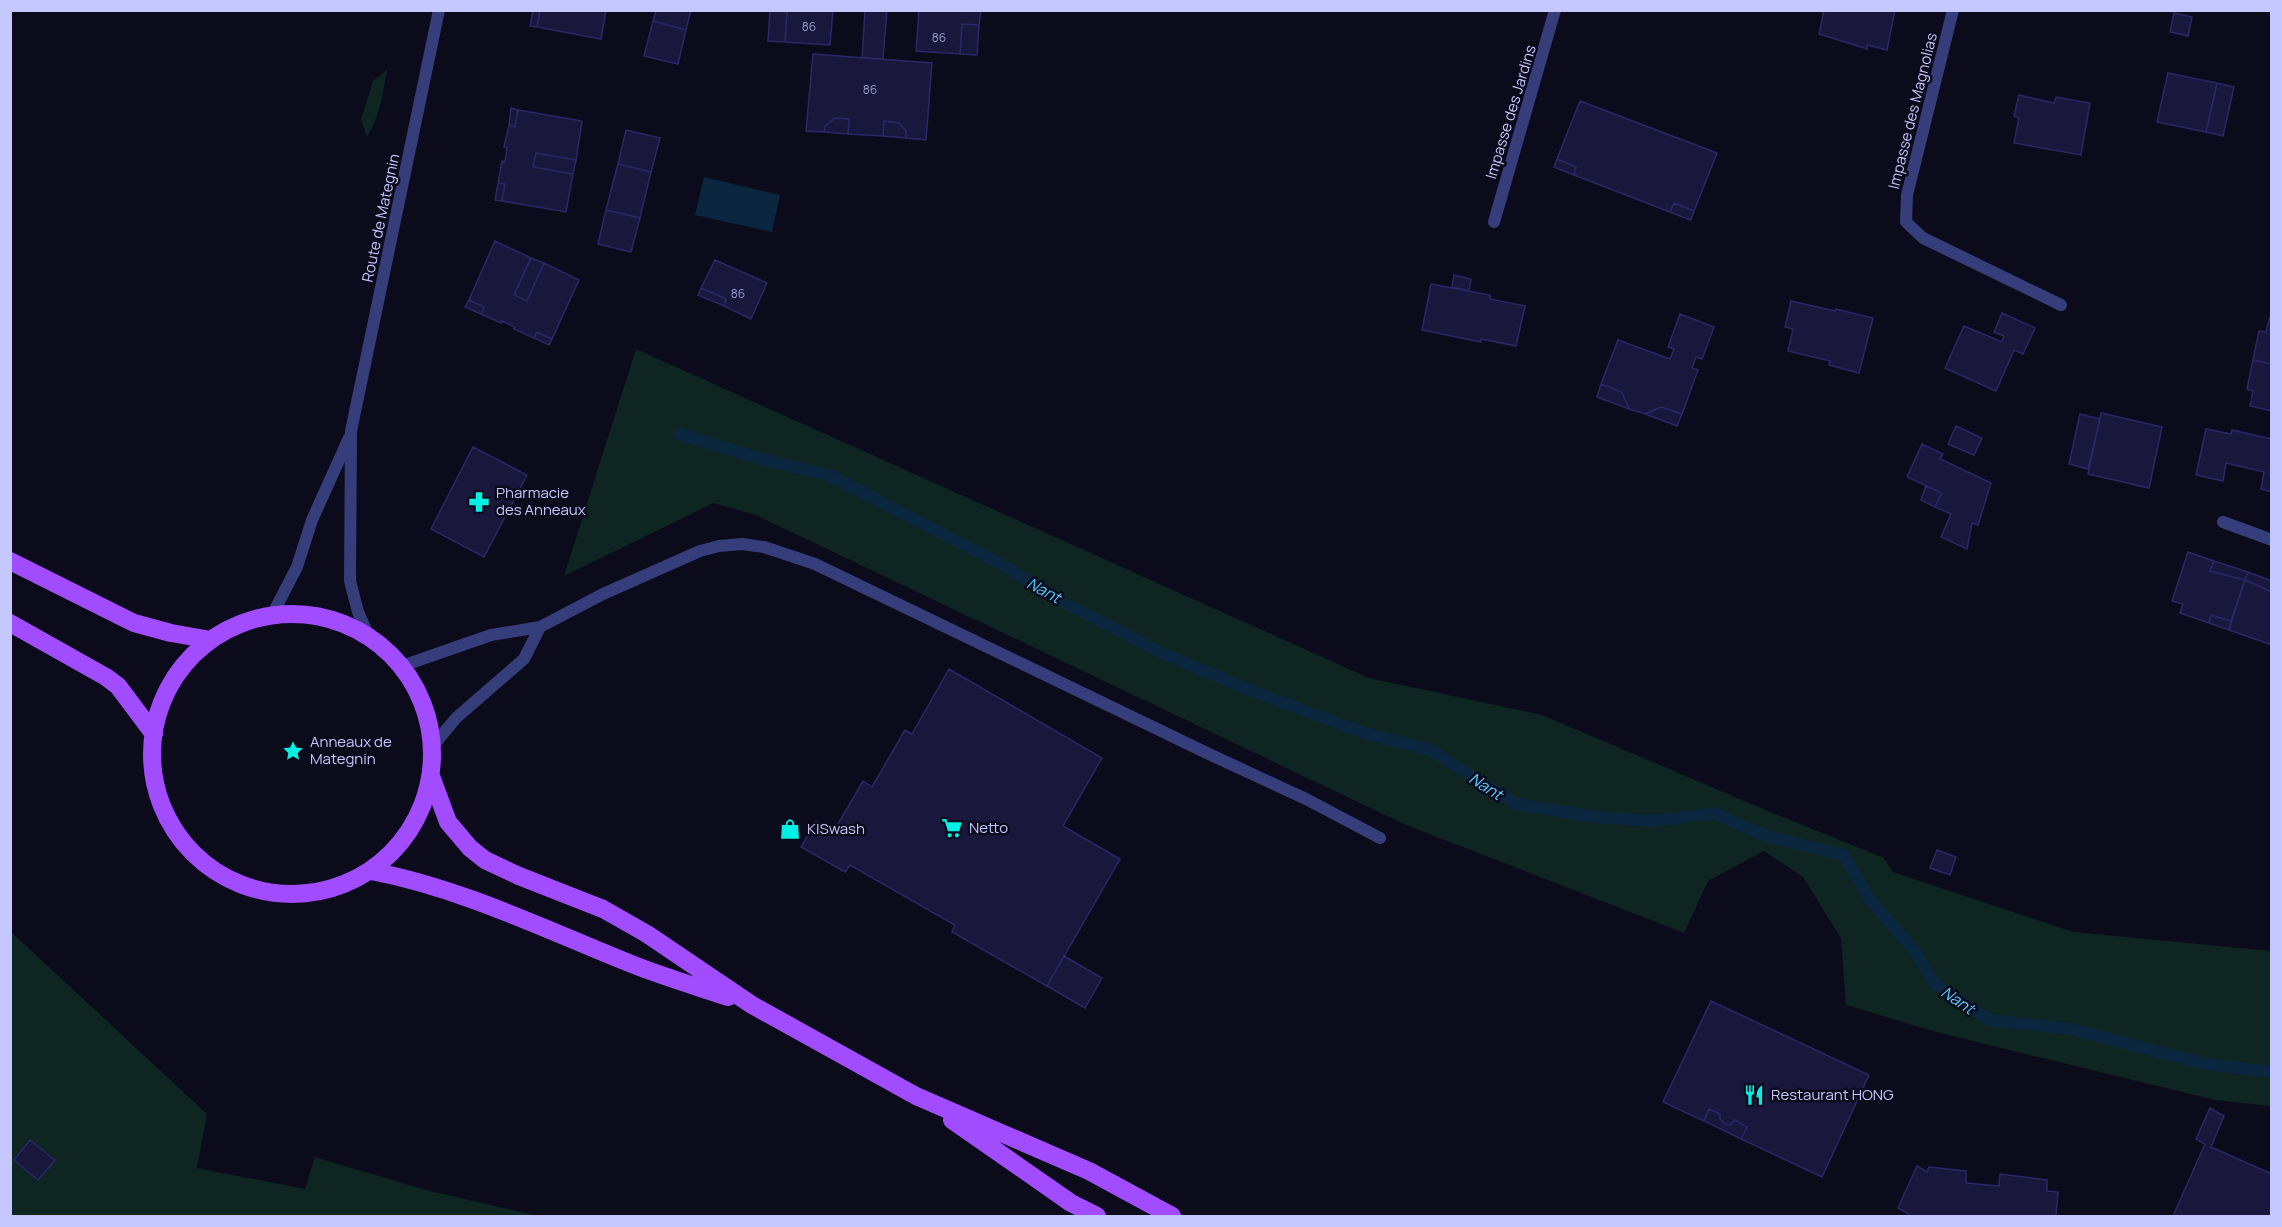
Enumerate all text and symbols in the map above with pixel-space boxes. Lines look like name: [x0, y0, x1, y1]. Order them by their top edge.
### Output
house number: 86: [802, 18, 816, 35]
house number: 86: [932, 29, 946, 46]
street label: Impasse des Magnolias: [1883, 30, 1942, 191]
street label: Impasse des Jardins: [1480, 42, 1541, 181]
house number: 86: [863, 81, 877, 98]
street label: Route de Mategnin: [357, 152, 404, 284]
house number: 86: [731, 285, 745, 302]
place label: Pharmacie des Anneaux: [496, 482, 586, 520]
pharmacy icon: Pharmacie des Anneaux: [467, 490, 491, 514]
water label: Nant: [1023, 572, 1066, 609]
place label: Anneaux de Mategnin: [310, 731, 392, 769]
place icon: Anneaux de Mategnin: [281, 739, 305, 763]
water label: Nant: [1465, 767, 1508, 806]
supermarket icon: Netto: [940, 816, 964, 840]
shop icon: KISwash: [778, 817, 802, 841]
place label: Netto: [969, 817, 1008, 838]
place label: KISwash: [807, 818, 865, 839]
water label: Nant: [1937, 981, 1980, 1020]
restaurant icon: Restaurant HONG: [1742, 1083, 1766, 1107]
place label: Restaurant HONG: [1771, 1084, 1894, 1105]

